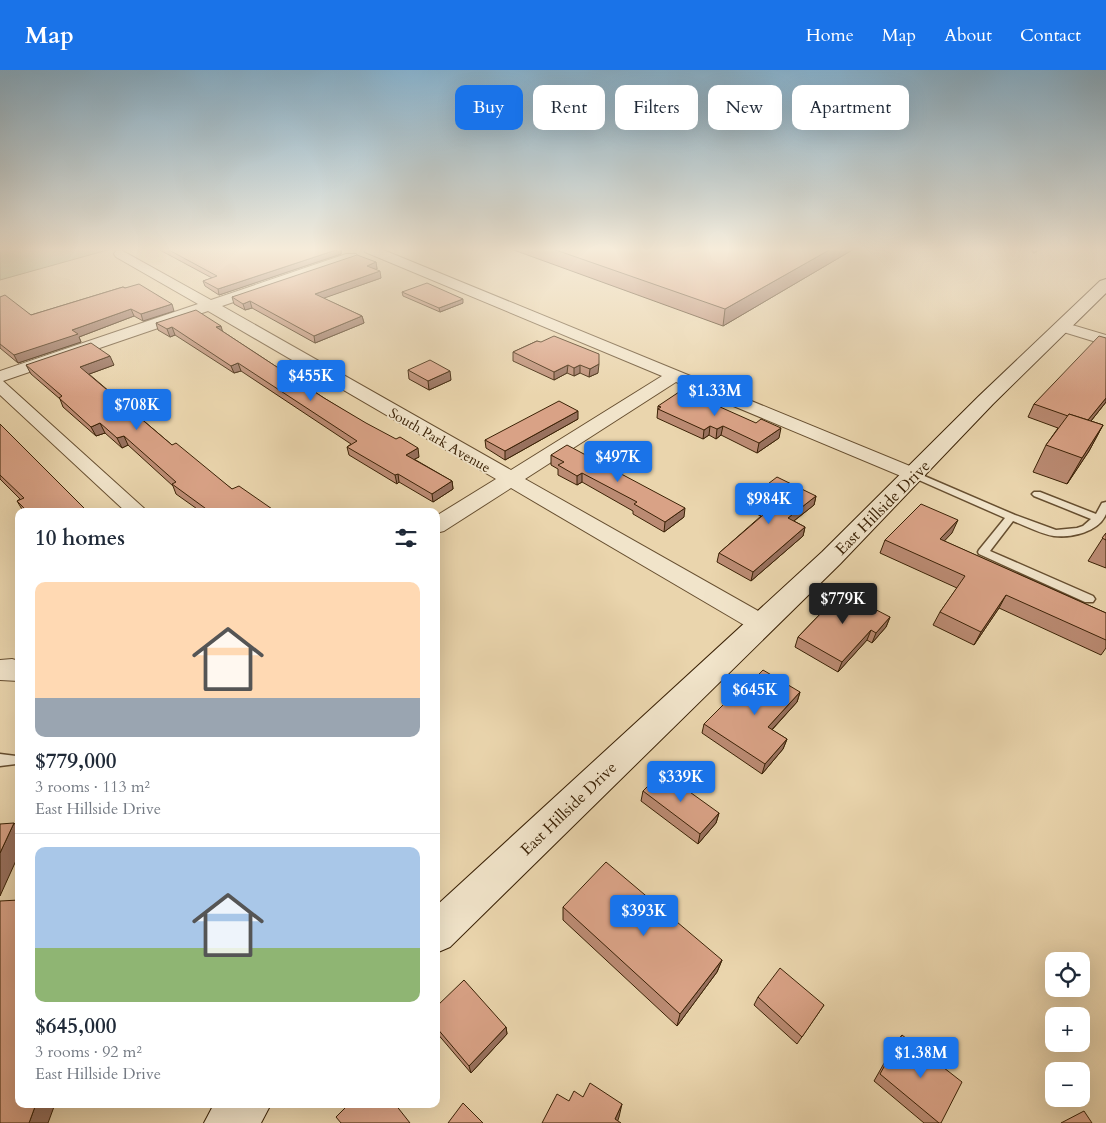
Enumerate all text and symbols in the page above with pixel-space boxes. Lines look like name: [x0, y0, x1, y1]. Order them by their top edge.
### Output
text: Map: [25, 19, 74, 52]
text: Home: [806, 23, 854, 48]
text: Map: [882, 23, 916, 48]
text: About: [944, 23, 992, 48]
text: Contact: [1020, 23, 1081, 48]
chip: Buy: [455, 85, 523, 130]
chip: Rent: [533, 85, 605, 130]
chip: Filters: [615, 85, 698, 130]
chip: New: [708, 85, 782, 130]
chip: Apartment: [792, 85, 909, 130]
pin: $455K: [276, 360, 346, 402]
text: $455K: [288, 365, 334, 387]
pin: $1.33M: [674, 374, 756, 417]
text: $1.33M: [689, 380, 741, 402]
pin: $708K: [102, 388, 172, 431]
text: $708K: [114, 394, 160, 416]
street label: South Park Avenue: [386, 404, 494, 477]
pin: $497K: [583, 440, 653, 483]
text: $497K: [595, 446, 641, 468]
street label: East Hillside Drive: [830, 455, 935, 560]
pin: $984K: [734, 482, 804, 525]
text: $984K: [746, 488, 792, 510]
text: 10 homes: [35, 524, 125, 553]
icon: filters: [392, 524, 420, 552]
pin: $779K: [808, 582, 878, 625]
text: $779K: [820, 588, 866, 610]
icon: home: [183, 614, 273, 704]
pin: $645K: [720, 674, 790, 716]
text: $645K: [732, 679, 778, 701]
text: $779,000: [35, 747, 116, 776]
street label: East Hillside Drive: [516, 757, 622, 860]
pin: $339K: [646, 760, 716, 803]
text: $339K: [658, 766, 704, 788]
text: 3 rooms · 113 m²: [35, 776, 150, 798]
text: East Hillside Drive: [35, 798, 161, 820]
icon: home: [183, 880, 273, 970]
pin: $393K: [609, 894, 679, 937]
text: $393K: [621, 900, 667, 922]
map controls: [1045, 952, 1090, 1107]
button: locate: [1045, 952, 1090, 997]
button: +: [1045, 1007, 1090, 1052]
text: $645,000: [35, 1012, 116, 1041]
pin: $1.38M: [880, 1036, 962, 1079]
text: 3 rooms · 92 m²: [35, 1041, 142, 1063]
text: $1.38M: [895, 1042, 947, 1064]
button: −: [1045, 1062, 1090, 1107]
text: East Hillside Drive: [35, 1063, 161, 1085]

